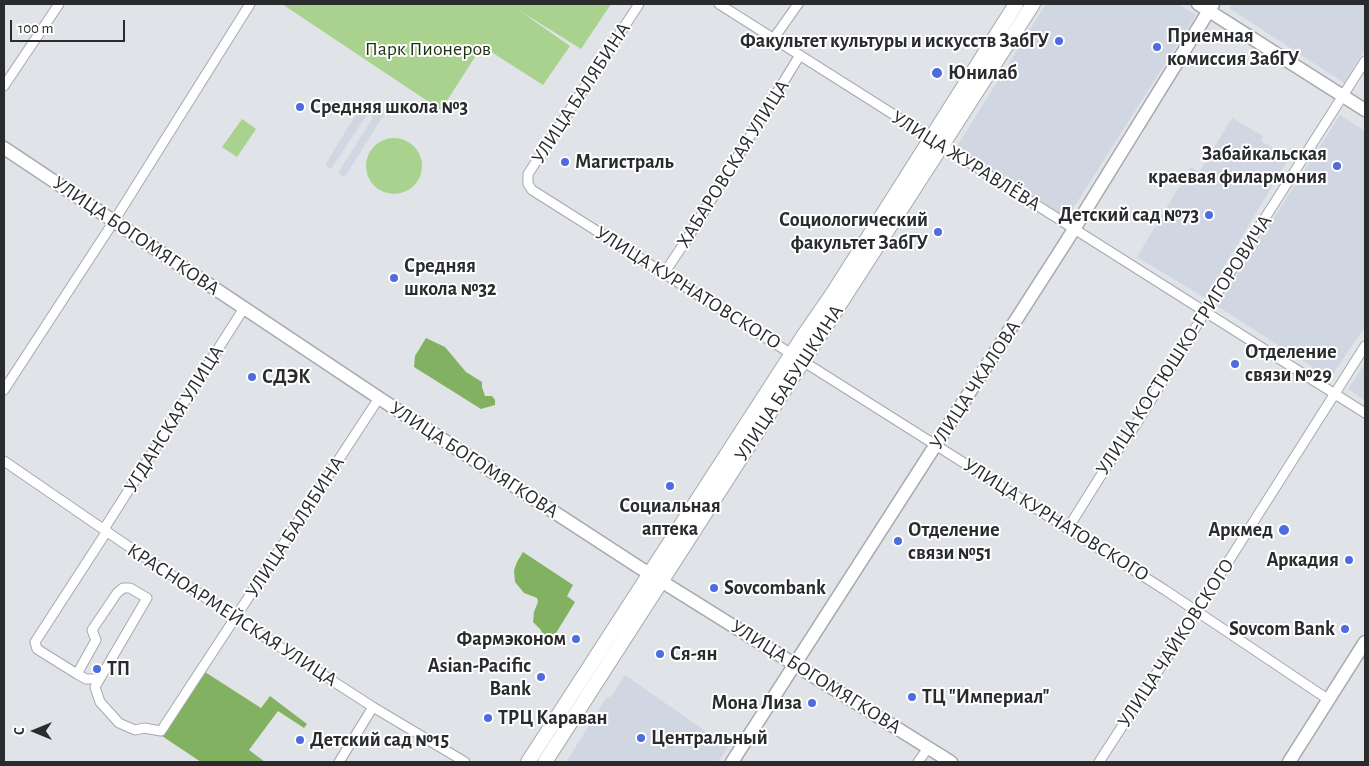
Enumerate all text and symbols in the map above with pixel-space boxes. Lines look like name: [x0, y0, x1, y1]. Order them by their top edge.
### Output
scale bar: [12, 10, 128, 42]
street label: УЛИЦА БАЛЯБИНА: [526, 18, 636, 168]
text: 100 m: [18, 21, 53, 36]
place label: Приемная комиссия ЗабГУ: [1167, 24, 1299, 71]
place label: Факультет культуры и искусств ЗабГУ: [740, 29, 1049, 53]
marker: Факультет культуры и искусств ЗабГУ: [1053, 35, 1065, 47]
park label: Парк Пионеров: [365, 37, 491, 61]
marker: Приемная комиссия ЗабГУ: [1151, 41, 1163, 53]
place label: Юнилаб: [948, 61, 1017, 85]
marker: Юнилаб: [930, 66, 944, 80]
street label: ХАБАРОВСКАЯ УЛИЦА: [672, 76, 794, 252]
place label: Средняя школа №3: [310, 95, 468, 119]
marker: Средняя школа №3: [294, 101, 306, 113]
street label: УЛИЦА ЖУРАВЛЁВА: [887, 105, 1045, 217]
place label: Забайкальская краевая филармония: [1148, 142, 1327, 189]
place label: Магистраль: [575, 150, 674, 174]
marker: Магистраль: [559, 156, 571, 168]
marker: Забайкальская краевая филармония: [1331, 160, 1343, 172]
street label: УЛИЦА БОГОМЯГКОВА: [48, 171, 224, 301]
place label: Детский сад №73: [1059, 203, 1199, 227]
place label: Социологический факультет ЗабГУ: [779, 208, 928, 255]
marker: Детский сад №73: [1203, 209, 1215, 221]
street label: УЛИЦА КОСТЮШКО-ГРИГОРОВИЧА: [1091, 210, 1277, 480]
street label: УЛИЦА КУРНАТОВСКОГО: [591, 221, 785, 355]
marker: Социологический факультет ЗабГУ: [932, 226, 944, 238]
place label: Средняя школа №32: [404, 254, 497, 301]
marker: Средняя школа №32: [388, 272, 400, 284]
street label: УЛИЦА БАБУШКИНА: [729, 300, 849, 466]
street label: УЛИЦА ЧКАЛОВА: [924, 316, 1026, 454]
place label: Отделение связи №29: [1245, 340, 1337, 387]
street label: УГДАНСКАЯ УЛИЦА: [119, 341, 229, 497]
marker: Отделение связи №29: [1229, 358, 1241, 370]
place label: СДЭК: [262, 365, 311, 389]
marker: СДЭК: [246, 371, 258, 383]
street label: УЛИЦА БОГОМЯГКОВА: [385, 396, 563, 524]
street label: УЛИЦА БАЛЯБИНА: [240, 452, 350, 602]
street label: УЛИЦА КУРНАТОВСКОГО: [959, 453, 1153, 587]
marker: Социальная аптека: [664, 480, 676, 492]
place label: Социальная аптека: [619, 494, 721, 541]
place label: Отделение связи №51: [908, 518, 1000, 565]
place label: Аркмед: [1208, 518, 1273, 542]
marker: Аркмед: [1277, 523, 1291, 537]
marker: Отделение связи №51: [892, 535, 904, 547]
street label: КРАСНОАРМЕЙСКАЯ УЛИЦА: [122, 538, 342, 692]
place label: Аркадия: [1266, 548, 1339, 572]
street label: УЛИЦА ЧАЙКОВСКОГО: [1112, 554, 1240, 732]
marker: Аркадия: [1343, 554, 1355, 566]
place label: Sovcombank: [724, 576, 826, 600]
marker: Sovcombank: [708, 582, 720, 594]
street label: УЛИЦА БОГОМЯГКОВА: [726, 615, 906, 739]
place label: Sovcom Bank: [1229, 617, 1335, 641]
marker: Sovcom Bank: [1339, 623, 1351, 635]
place label: Фармэконом: [457, 627, 566, 651]
marker: Фармэконом: [570, 633, 582, 645]
place label: Ся-ян: [670, 642, 717, 666]
marker: Ся-ян: [654, 648, 666, 660]
place label: Asian-Pacific Bank: [428, 654, 531, 701]
place label: ТП: [107, 657, 130, 681]
marker: ТП: [91, 663, 103, 675]
marker: Asian-Pacific Bank: [535, 671, 547, 683]
place label: ТЦ "Империал": [922, 685, 1050, 709]
place label: Мона Лиза: [712, 691, 802, 715]
marker: ТЦ "Империал": [906, 691, 918, 703]
marker: Мона Лиза: [806, 697, 818, 709]
north arrow: [10, 706, 60, 756]
place label: ТРЦ Караван: [498, 706, 608, 730]
marker: ТРЦ Караван: [482, 712, 494, 724]
place label: Центральный: [651, 726, 768, 750]
text: С: [13, 727, 27, 735]
place label: Детский сад №15: [310, 728, 449, 752]
marker: Центральный: [635, 732, 647, 744]
marker: Детский сад №15: [294, 734, 306, 746]

